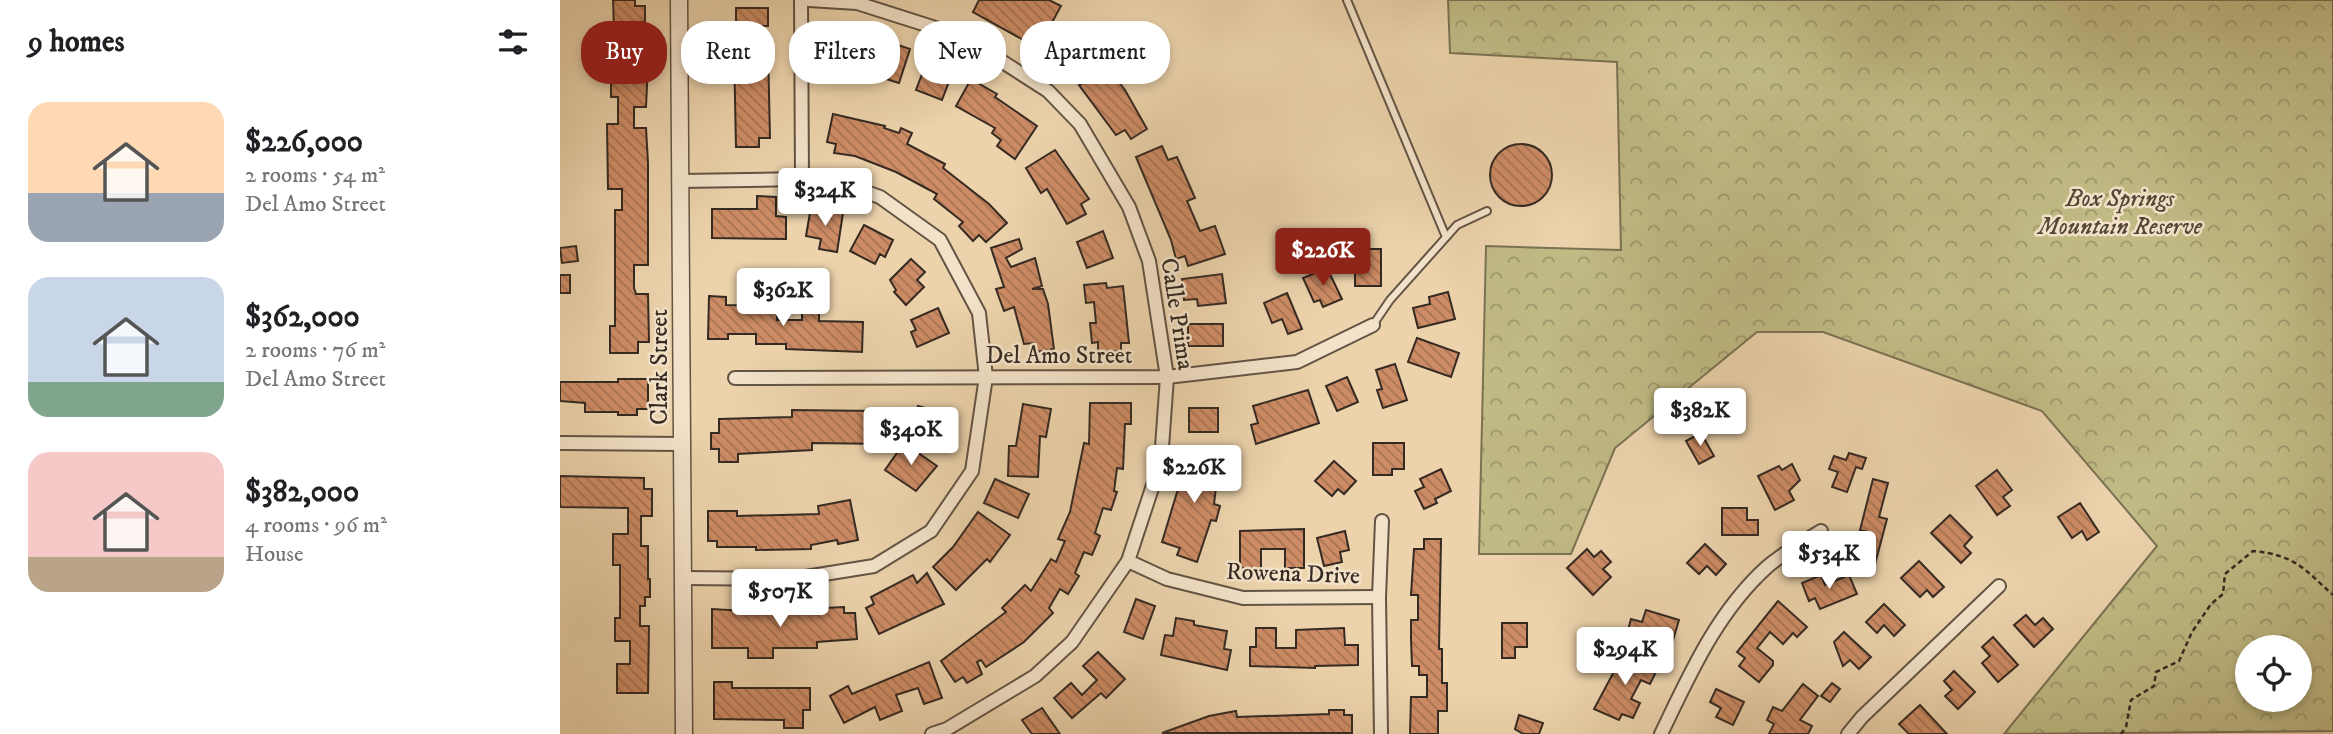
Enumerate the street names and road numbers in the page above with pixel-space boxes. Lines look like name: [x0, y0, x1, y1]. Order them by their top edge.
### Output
street label: Calle Prima: [1153, 256, 1201, 373]
street label: Clark Street: [645, 309, 675, 425]
street label: Del Amo Street: [986, 341, 1133, 371]
street label: Rowena Drive: [1225, 557, 1361, 591]

